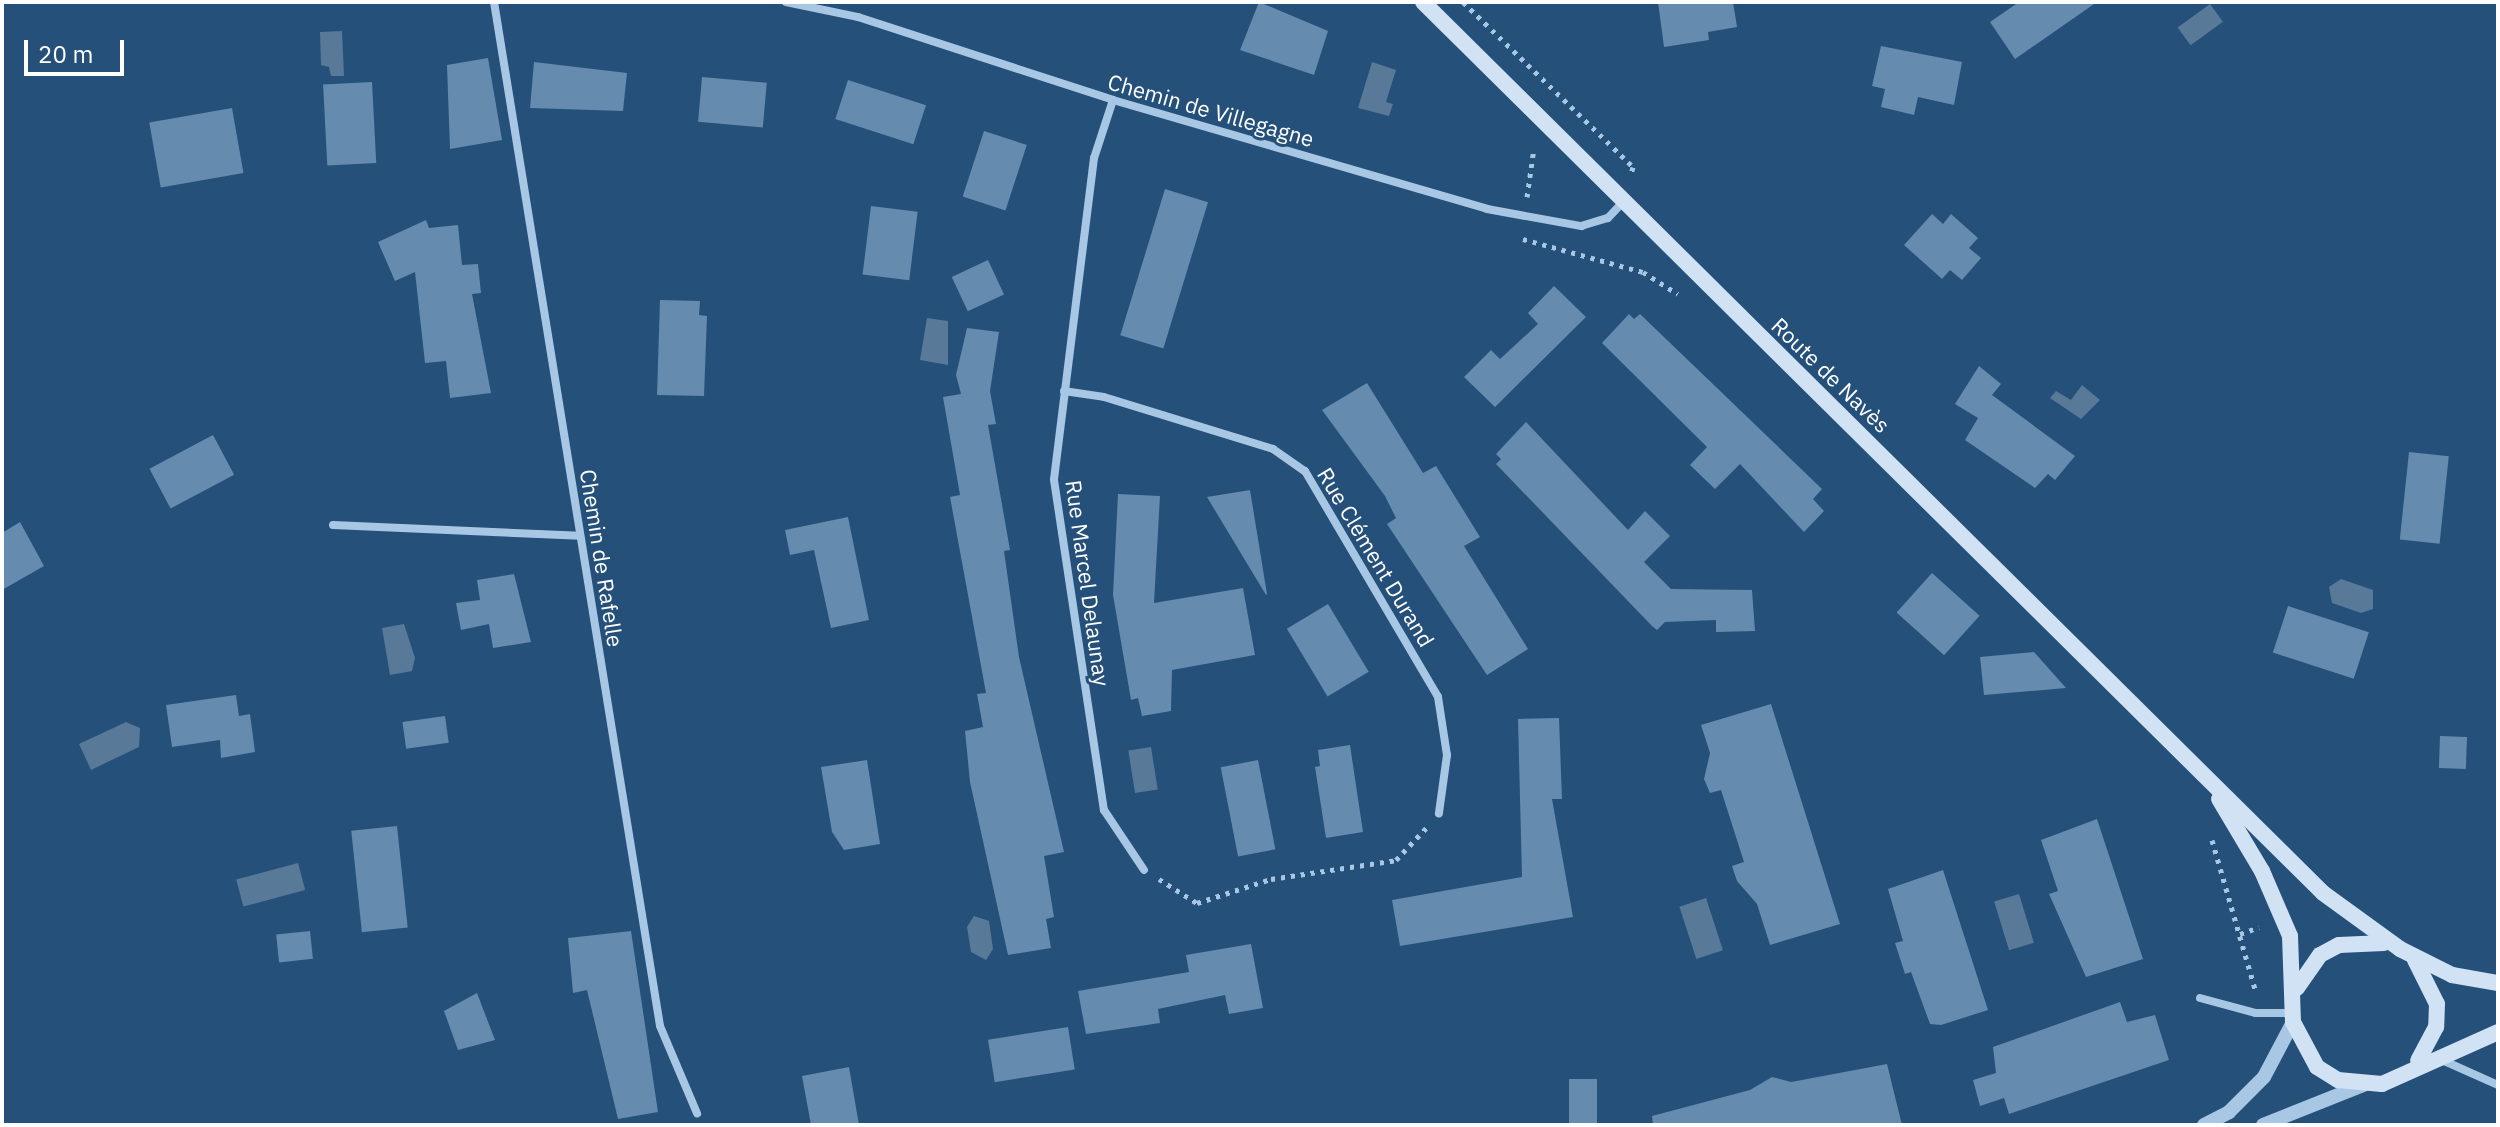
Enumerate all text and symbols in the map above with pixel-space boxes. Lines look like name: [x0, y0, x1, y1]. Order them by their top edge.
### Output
scale bar: [28, 24, 128, 74]
text: 20 m: [38, 38, 93, 70]
street label: Chemin de Villegagne: [1105, 68, 1317, 152]
street label: Route de Navès: [1766, 312, 1896, 438]
street label: Rue Clément Durand: [1312, 463, 1440, 651]
street label: Chemin de Rafelle: [575, 467, 629, 649]
street label: Rue Marcel Delaunay: [1060, 478, 1116, 688]

